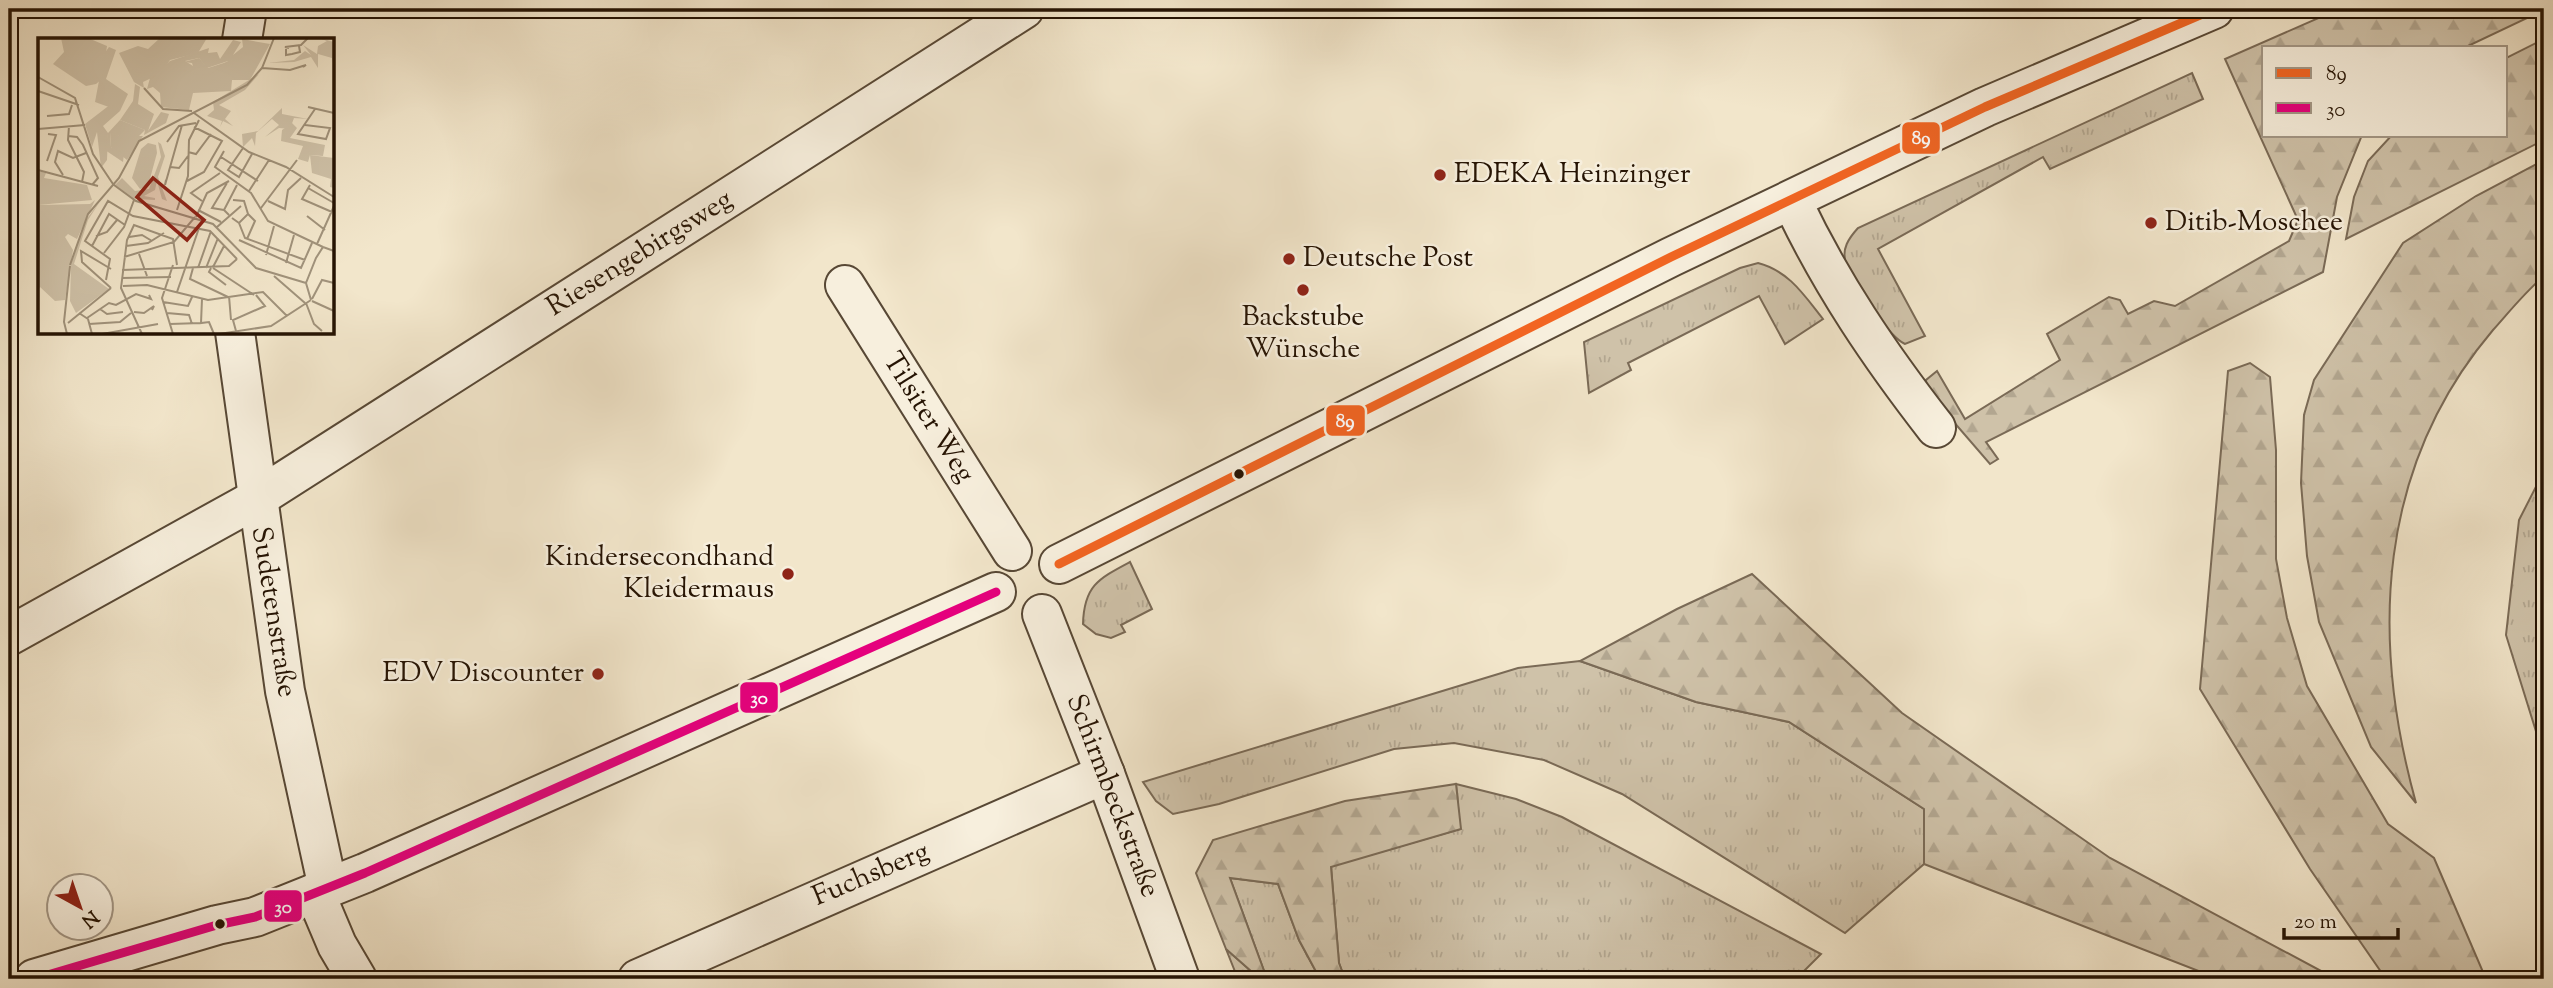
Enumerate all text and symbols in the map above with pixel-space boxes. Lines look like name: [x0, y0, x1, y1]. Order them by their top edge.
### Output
inset map: [38, 38, 334, 334]
legend: [2262, 46, 2508, 136]
text: 89: [2326, 60, 2347, 90]
text: 30: [2326, 96, 2345, 126]
line badge: 89: [1901, 121, 1941, 155]
text: 89: [1912, 126, 1930, 153]
place label: EDEKA Heinzinger: [1454, 155, 1691, 195]
marker: EDEKA Heinzinger: [1432, 167, 1448, 183]
street label: Riesengebirgsweg: [539, 181, 741, 327]
place label: Ditib-Moschee: [2165, 203, 2343, 243]
marker: Ditib-Moschee: [2143, 215, 2159, 231]
place label: Deutsche Post: [1303, 239, 1474, 279]
marker: Deutsche Post: [1281, 251, 1297, 267]
marker: Backstube Wünsche: [1295, 282, 1311, 298]
place label: Backstube Wünsche: [1242, 298, 1364, 370]
street label: Tilsiter Weg: [872, 345, 984, 491]
line badge: 89: [1325, 404, 1366, 437]
text: 89: [1336, 409, 1354, 436]
unlabelled marker: [1232, 467, 1246, 481]
street label: Sudetenstraße: [240, 524, 306, 700]
place label: Kindersecondhand Kleidermaus: [545, 538, 774, 610]
marker: Kindersecondhand Kleidermaus: [780, 566, 796, 582]
place label: EDV Discounter: [382, 654, 584, 694]
marker: EDV Discounter: [590, 666, 606, 682]
line badge: 30: [739, 681, 779, 714]
text: 30: [750, 686, 768, 713]
street label: Schirmbeckstraße: [1055, 689, 1169, 903]
street label: Fuchsberg: [806, 832, 936, 918]
north arrow: [46, 872, 116, 942]
line badge: 30: [263, 889, 303, 923]
text: 30: [274, 895, 292, 922]
scale bar: [2284, 897, 2397, 941]
text: N: [75, 903, 104, 933]
text: 20 m: [2294, 908, 2337, 938]
unlabelled marker: [213, 917, 227, 931]

